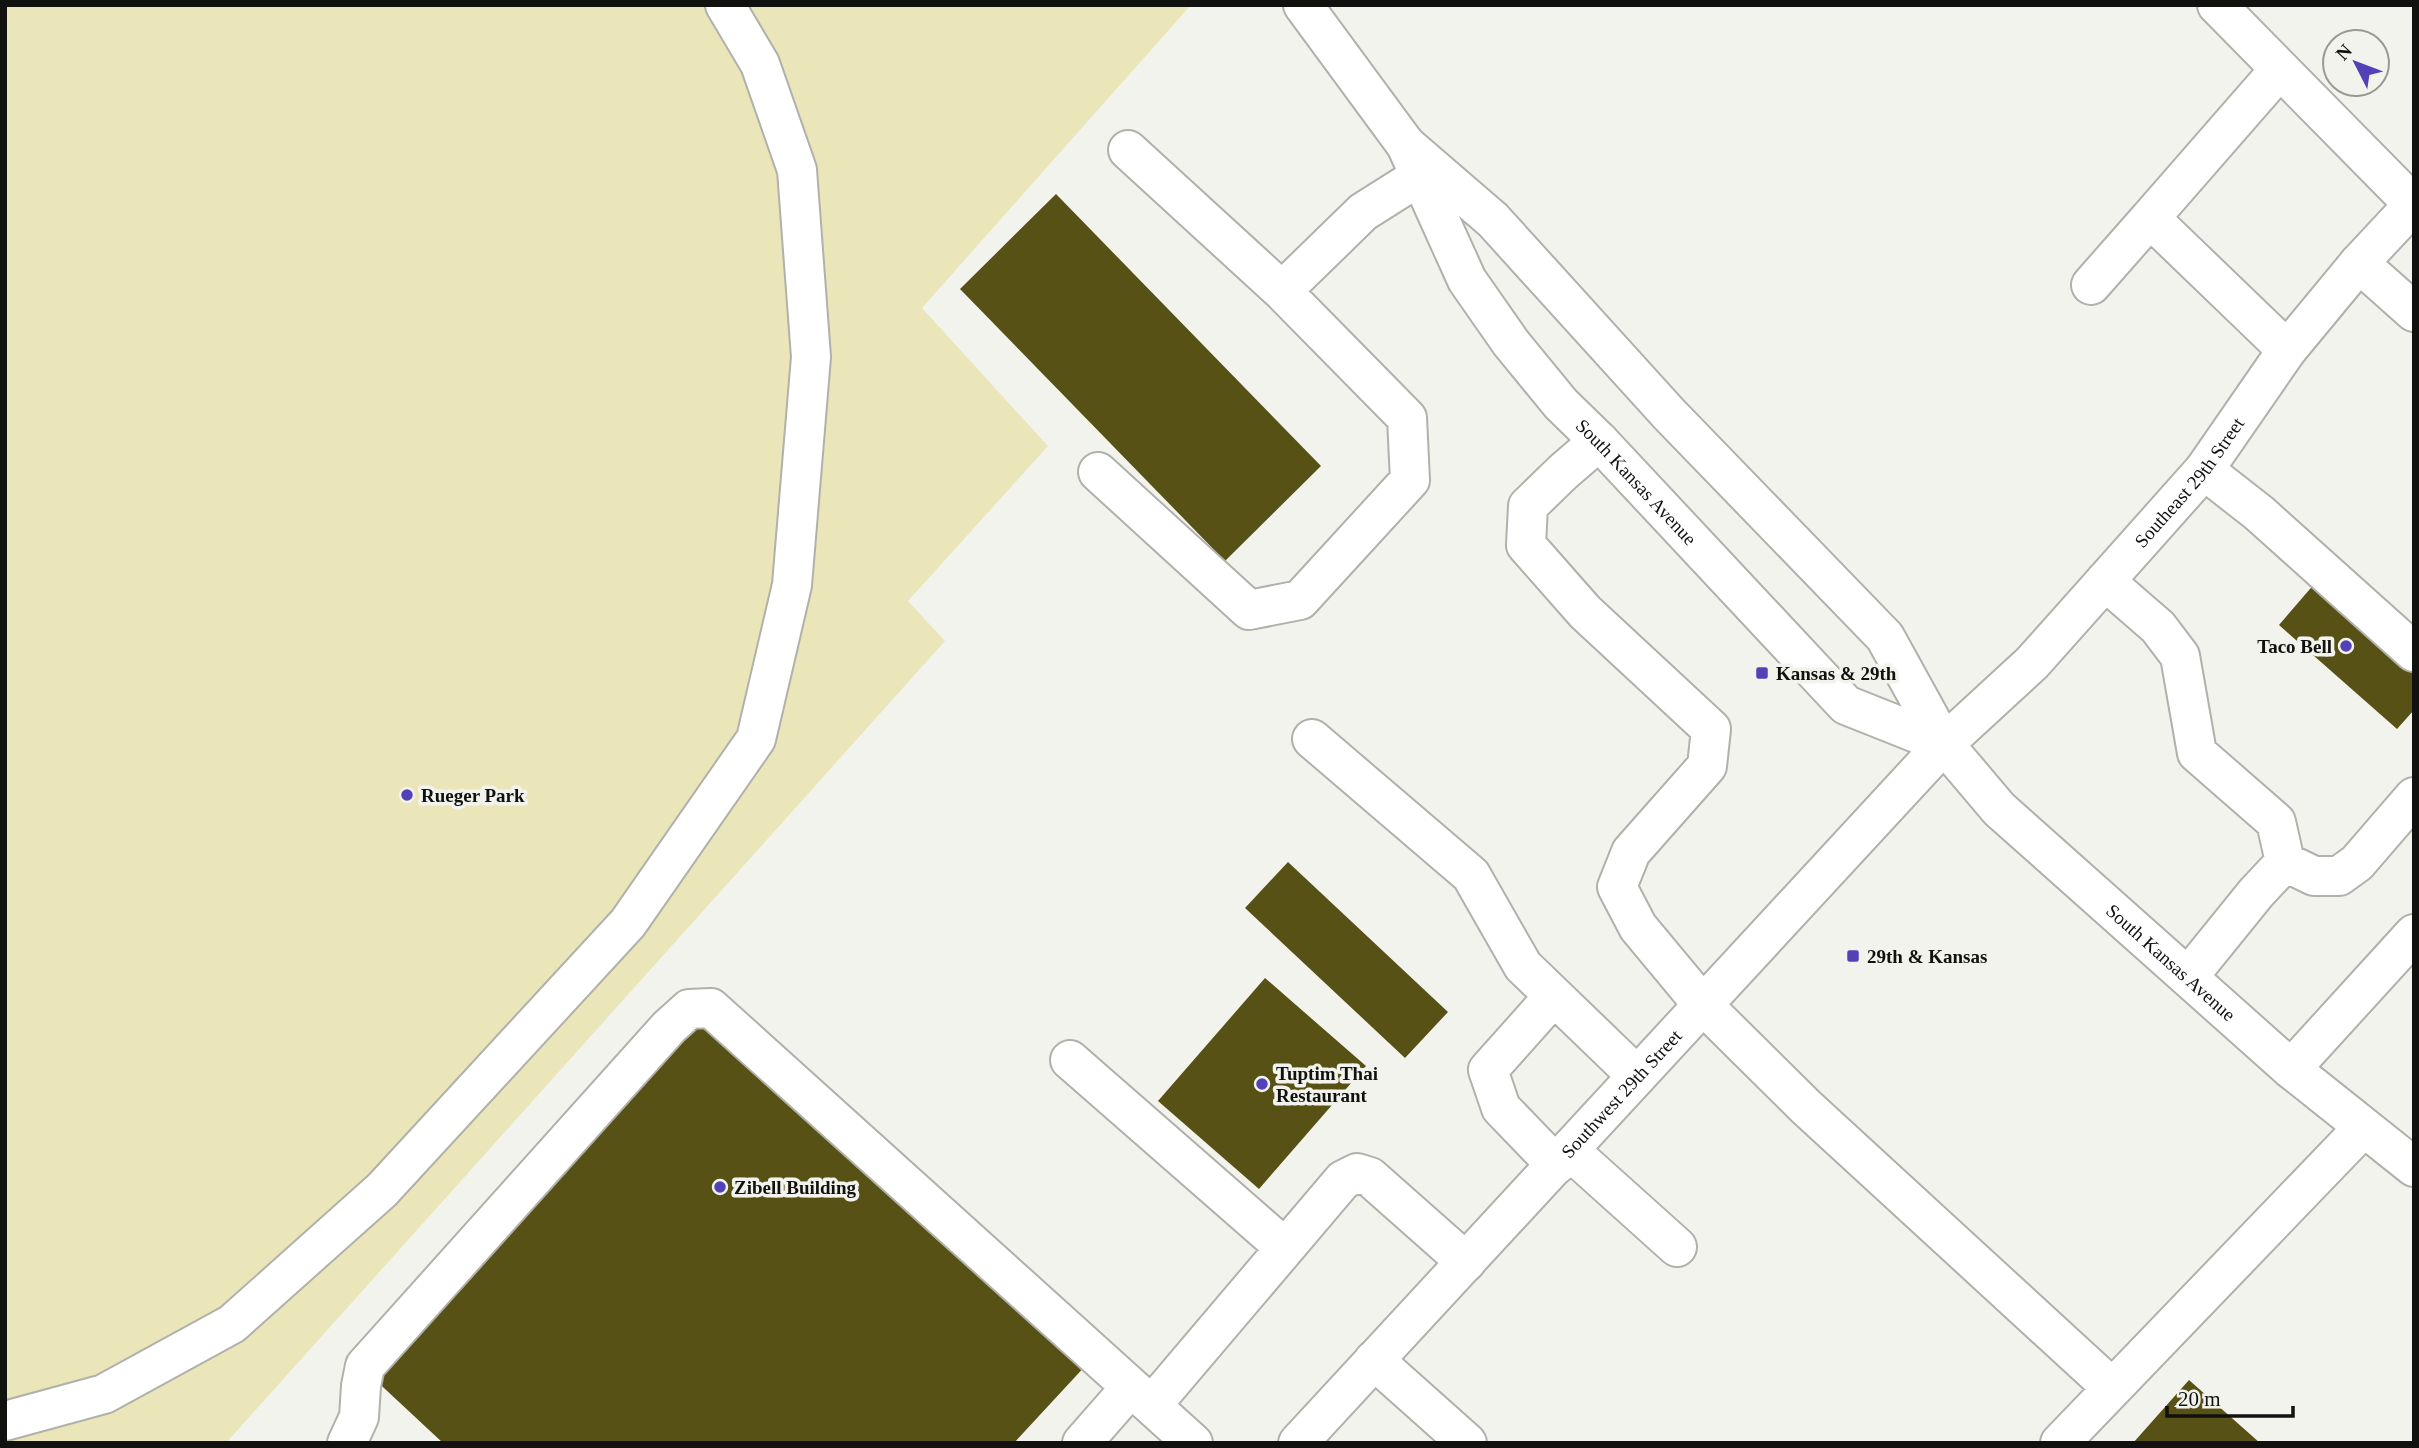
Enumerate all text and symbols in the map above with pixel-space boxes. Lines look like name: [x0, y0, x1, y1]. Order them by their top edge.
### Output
north arrow: [2321, 28, 2391, 98]
text: N: [2331, 40, 2356, 64]
street label: Southeast 29th Street: [2130, 413, 2249, 552]
street label: South Kansas Avenue: [1572, 415, 1701, 549]
place label: Taco Bell: [2257, 636, 2332, 657]
marker: Taco Bell: [2338, 638, 2354, 654]
place label: Kansas & 29th: [1776, 663, 1897, 684]
marker: Kansas & 29th: [1754, 665, 1770, 681]
place label: Rueger Park: [421, 785, 525, 806]
marker: Rueger Park: [399, 787, 415, 803]
street label: South Kansas Avenue: [2102, 900, 2239, 1025]
place label: 29th & Kansas: [1867, 946, 1987, 967]
marker: 29th & Kansas: [1845, 948, 1861, 964]
street label: Southwest 29th Street: [1557, 1025, 1686, 1162]
place label: Tuptim Thai Restaurant: [1276, 1063, 1378, 1106]
marker: Tuptim Thai Restaurant: [1254, 1076, 1270, 1092]
place label: Zibell Building: [734, 1177, 856, 1198]
marker: Zibell Building: [712, 1179, 728, 1195]
scale bar: [2167, 1374, 2293, 1418]
text: 20 m: [2178, 1387, 2221, 1411]

